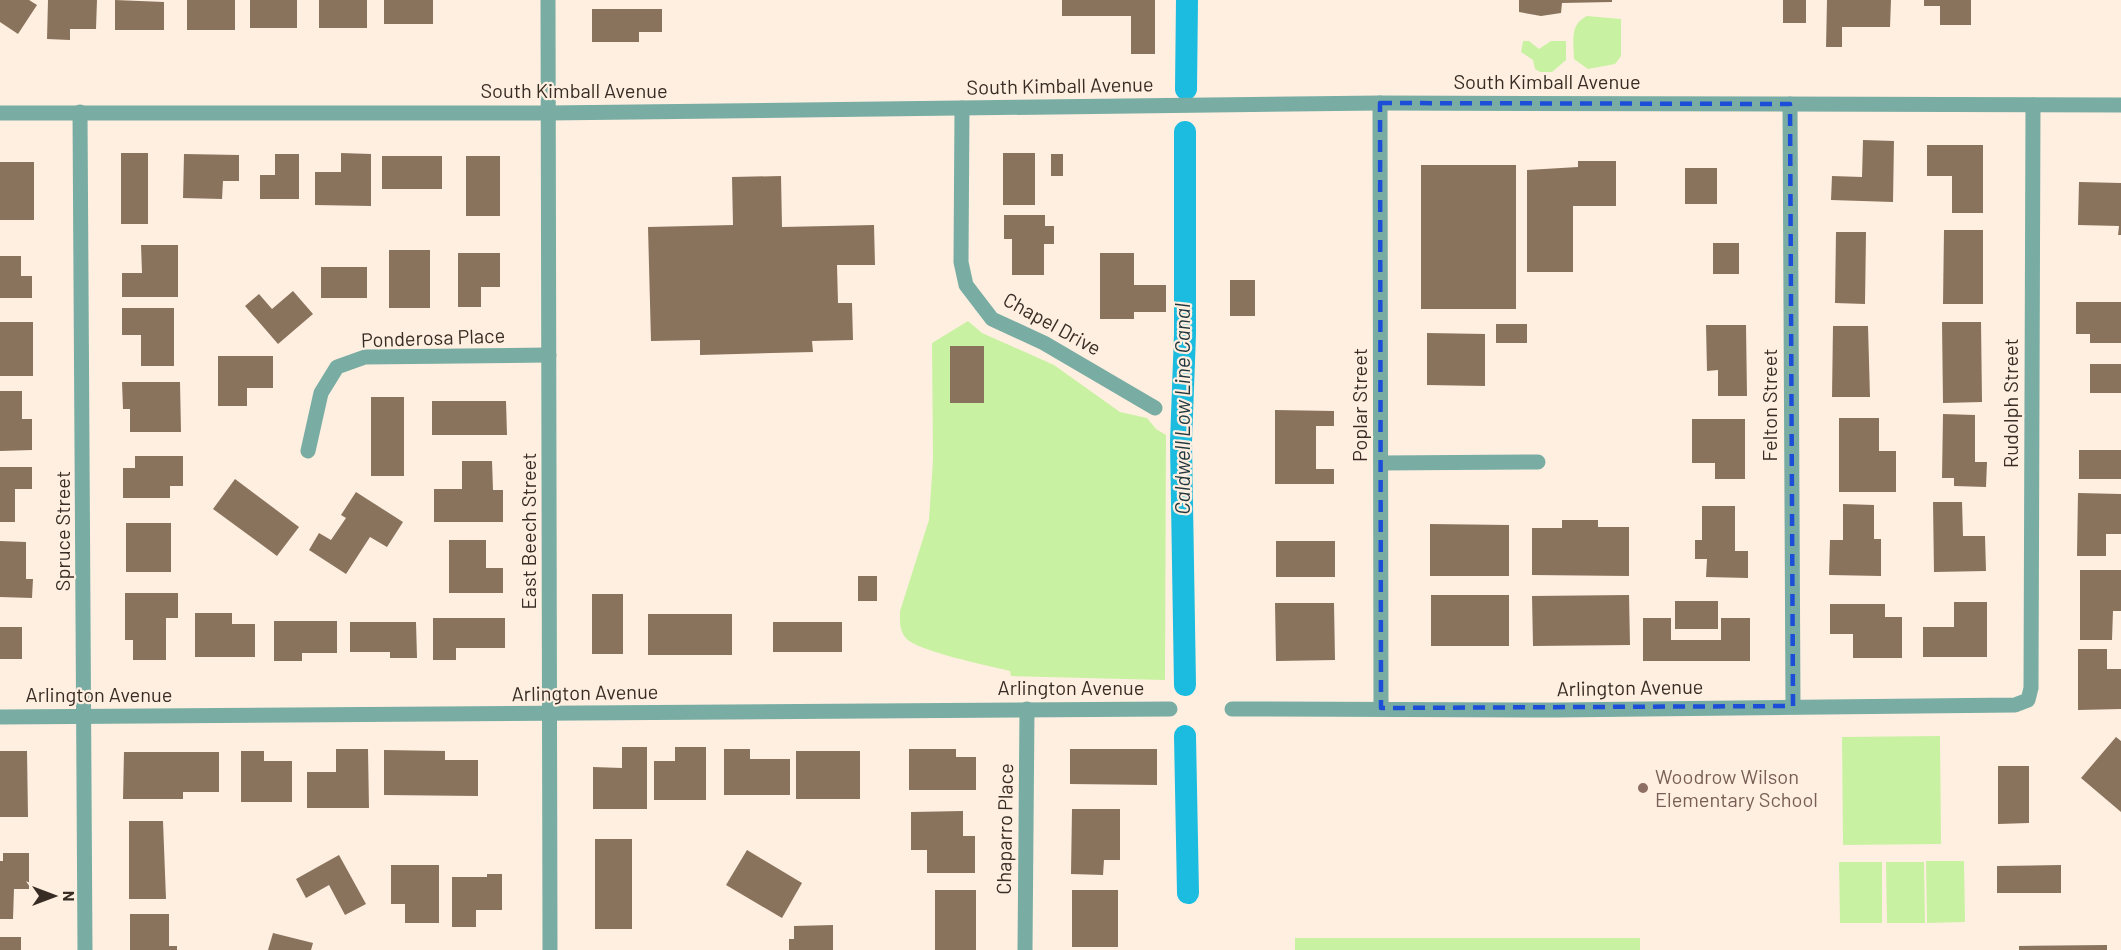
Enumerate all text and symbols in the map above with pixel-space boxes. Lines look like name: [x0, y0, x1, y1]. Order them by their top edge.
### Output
street label: South Kimball Avenue: [1453, 69, 1641, 93]
street label: South Kimball Avenue: [966, 71, 1154, 99]
street label: South Kimball Avenue: [480, 78, 668, 102]
street label: Chapel Drive: [999, 286, 1105, 360]
water label: Caldwell Low Line Canal: [1169, 303, 1194, 515]
street label: Ponderosa Place: [360, 322, 505, 352]
street label: Rudolph Street: [1998, 338, 2022, 468]
street label: Poplar Street: [1347, 348, 1371, 462]
street label: Felton Street: [1757, 348, 1781, 462]
street label: East Beech Street: [516, 453, 540, 609]
street label: Spruce Street: [50, 471, 74, 591]
street label: Arlington Avenue: [1556, 674, 1704, 700]
street label: Arlington Avenue: [998, 675, 1144, 699]
street label: Arlington Avenue: [511, 679, 659, 705]
street label: Arlington Avenue: [26, 682, 172, 706]
street label: Chaparro Place: [991, 763, 1017, 895]
place label: Woodrow Wilson Elementary School: [1655, 764, 1818, 811]
marker: Woodrow Wilson Elementary School: [1636, 781, 1650, 795]
north arrow: [24, 866, 84, 926]
text: N: [60, 891, 79, 901]

